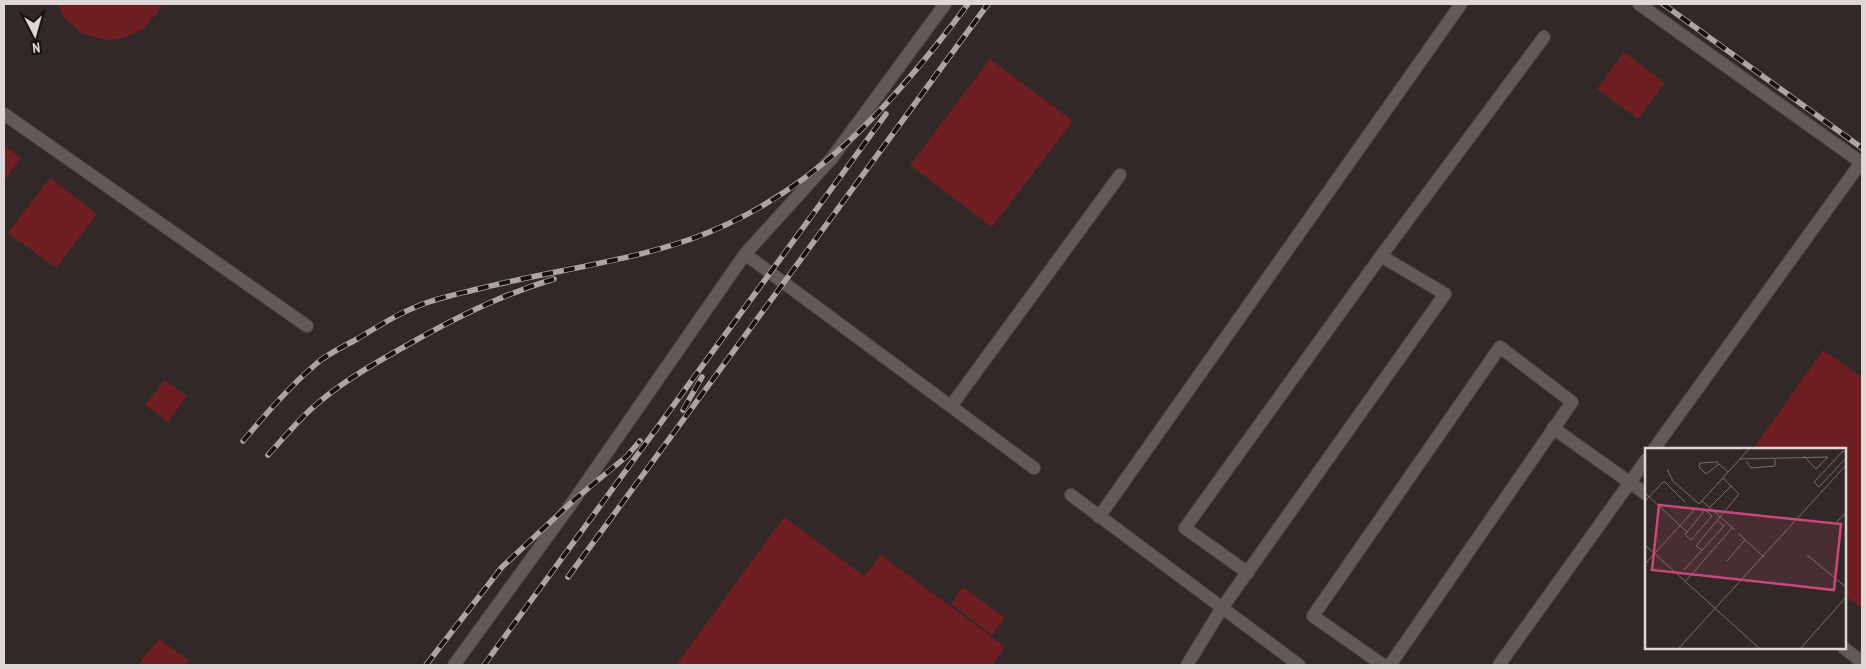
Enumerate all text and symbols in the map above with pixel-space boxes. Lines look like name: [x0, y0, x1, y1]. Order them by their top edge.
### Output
north arrow: [10, 10, 60, 60]
text: N: [32, 39, 41, 57]
inset map: [1645, 448, 1846, 649]

